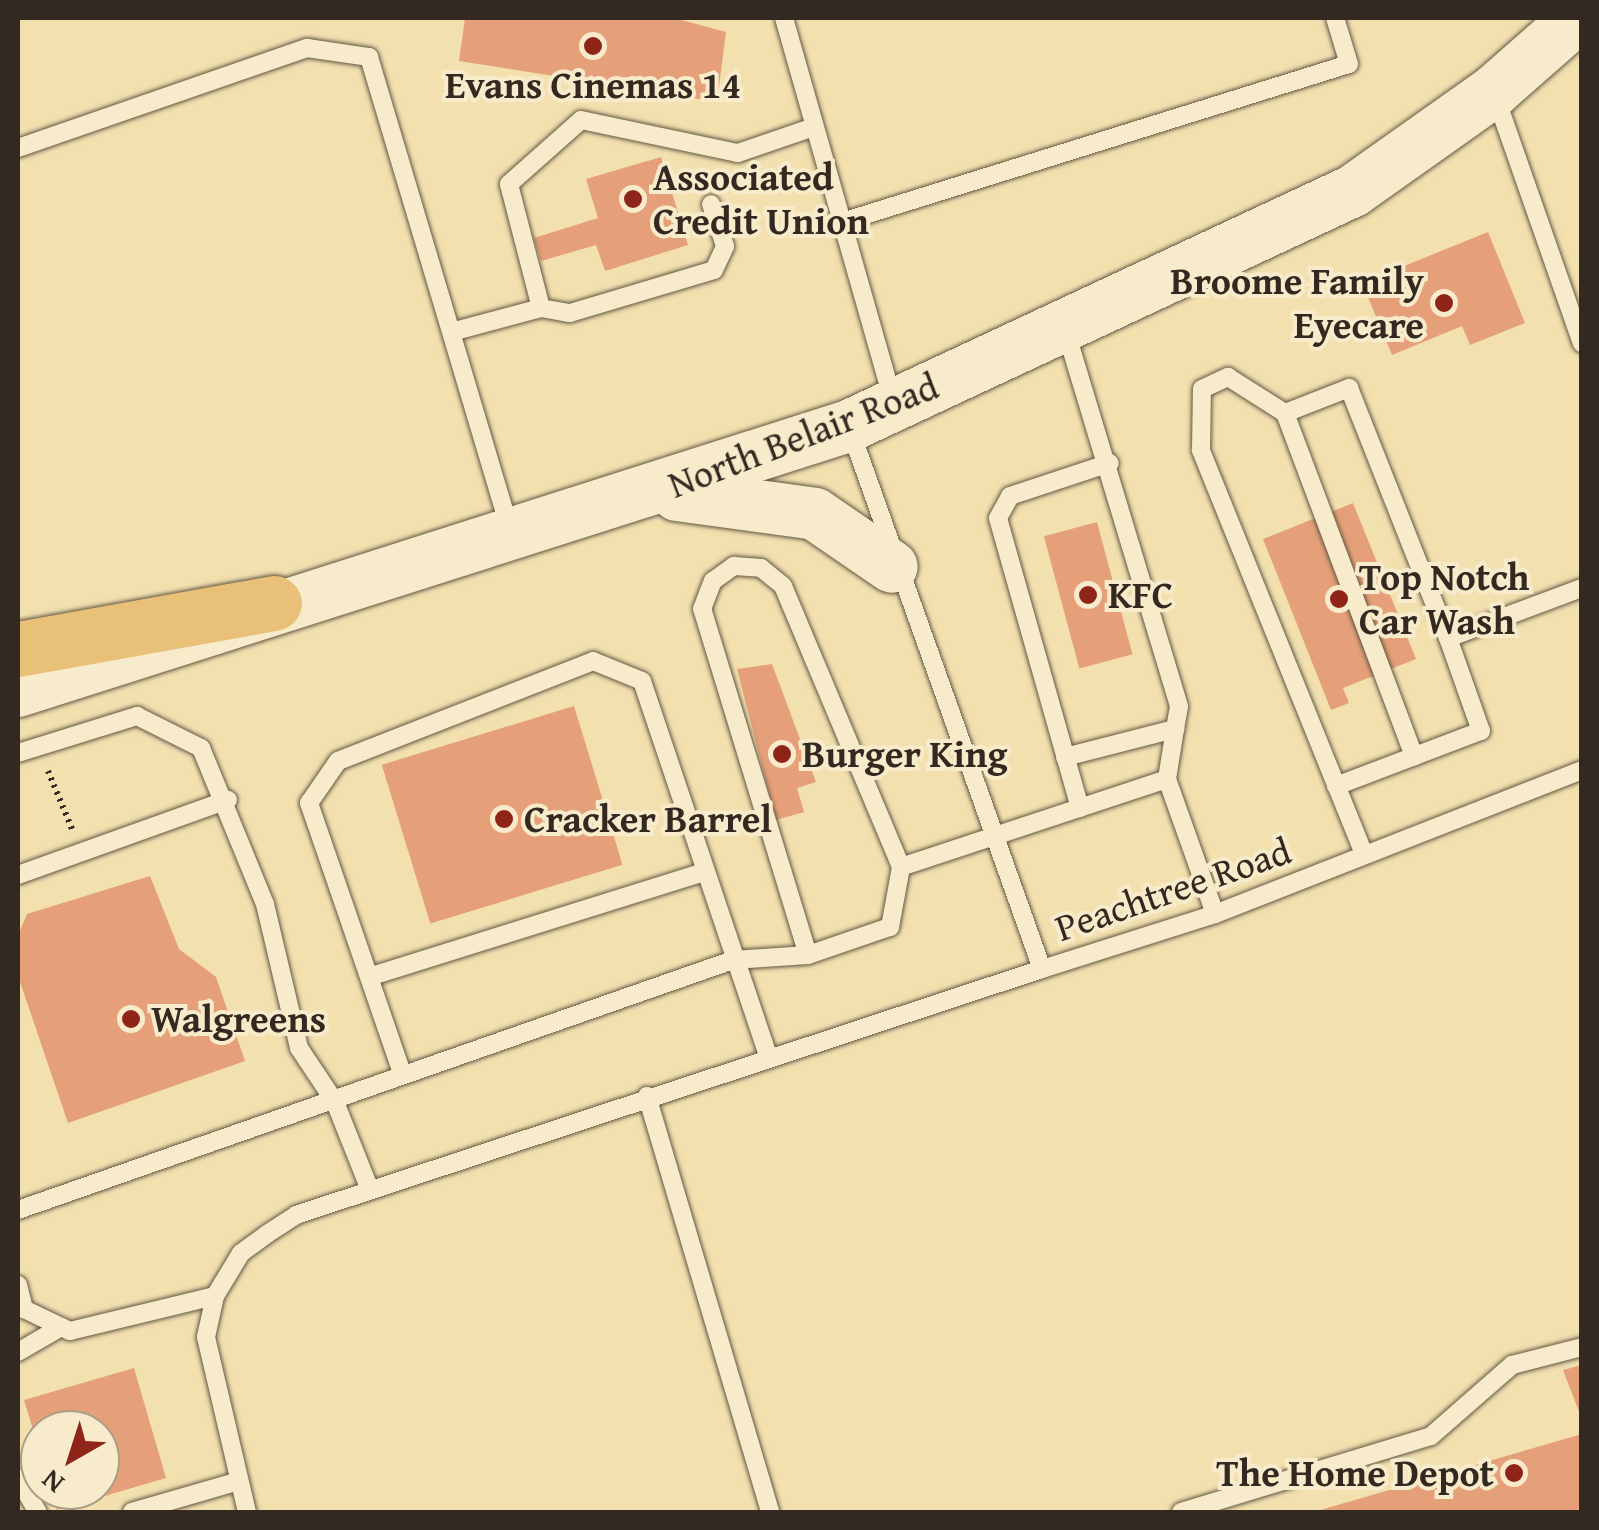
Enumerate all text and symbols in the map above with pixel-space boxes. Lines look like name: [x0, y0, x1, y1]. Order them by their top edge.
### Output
marker: Evans Cinemas 14: [582, 35, 604, 57]
place label: Evans Cinemas 14: [445, 62, 741, 108]
place label: Associated Credit Union: [653, 154, 869, 243]
marker: Associated Credit Union: [622, 188, 644, 210]
place label: Broome Family Eyecare: [1170, 258, 1424, 348]
marker: Broome Family Eyecare: [1433, 292, 1455, 314]
street label: North Belair Road: [662, 363, 944, 507]
place label: Top Notch Car Wash: [1359, 554, 1530, 644]
place label: KFC: [1108, 572, 1173, 618]
marker: KFC: [1077, 584, 1099, 606]
marker: Top Notch Car Wash: [1328, 588, 1350, 610]
place label: Burger King: [802, 731, 1008, 777]
marker: Burger King: [771, 743, 793, 765]
place label: Cracker Barrel: [524, 796, 772, 842]
marker: Cracker Barrel: [493, 808, 515, 830]
street label: Peachtree Road: [1049, 827, 1297, 951]
place label: Walgreens: [151, 996, 326, 1042]
marker: Walgreens: [120, 1008, 142, 1030]
north arrow: [20, 1410, 120, 1510]
place label: The Home Depot: [1216, 1450, 1494, 1496]
text: N: [32, 1460, 72, 1504]
marker: The Home Depot: [1503, 1462, 1525, 1484]

